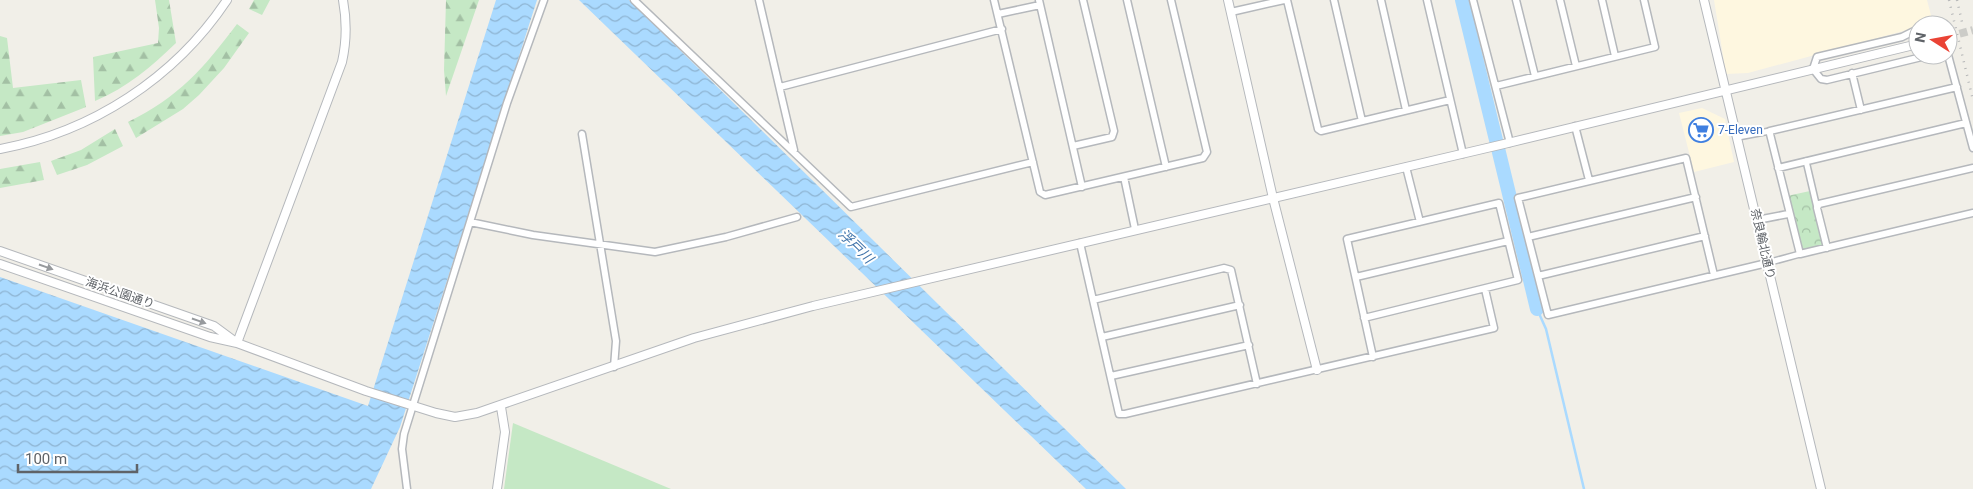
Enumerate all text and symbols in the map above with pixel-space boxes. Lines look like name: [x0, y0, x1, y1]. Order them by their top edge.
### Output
north arrow: [1908, 15, 1958, 65]
text: N: [1911, 31, 1929, 44]
supermarket icon: 7-Eleven: [1688, 117, 1714, 143]
place label: 7-Eleven: [1718, 123, 1763, 137]
street label: 奈良輪北通り: [1748, 207, 1778, 281]
water label: 浮戸川: [835, 226, 878, 268]
one-way arrow: [39, 263, 54, 271]
street label: 海浜公園通り: [84, 275, 156, 311]
one-way arrow: [192, 318, 207, 325]
scale bar: [18, 442, 136, 474]
text: 100 m: [25, 450, 67, 468]

